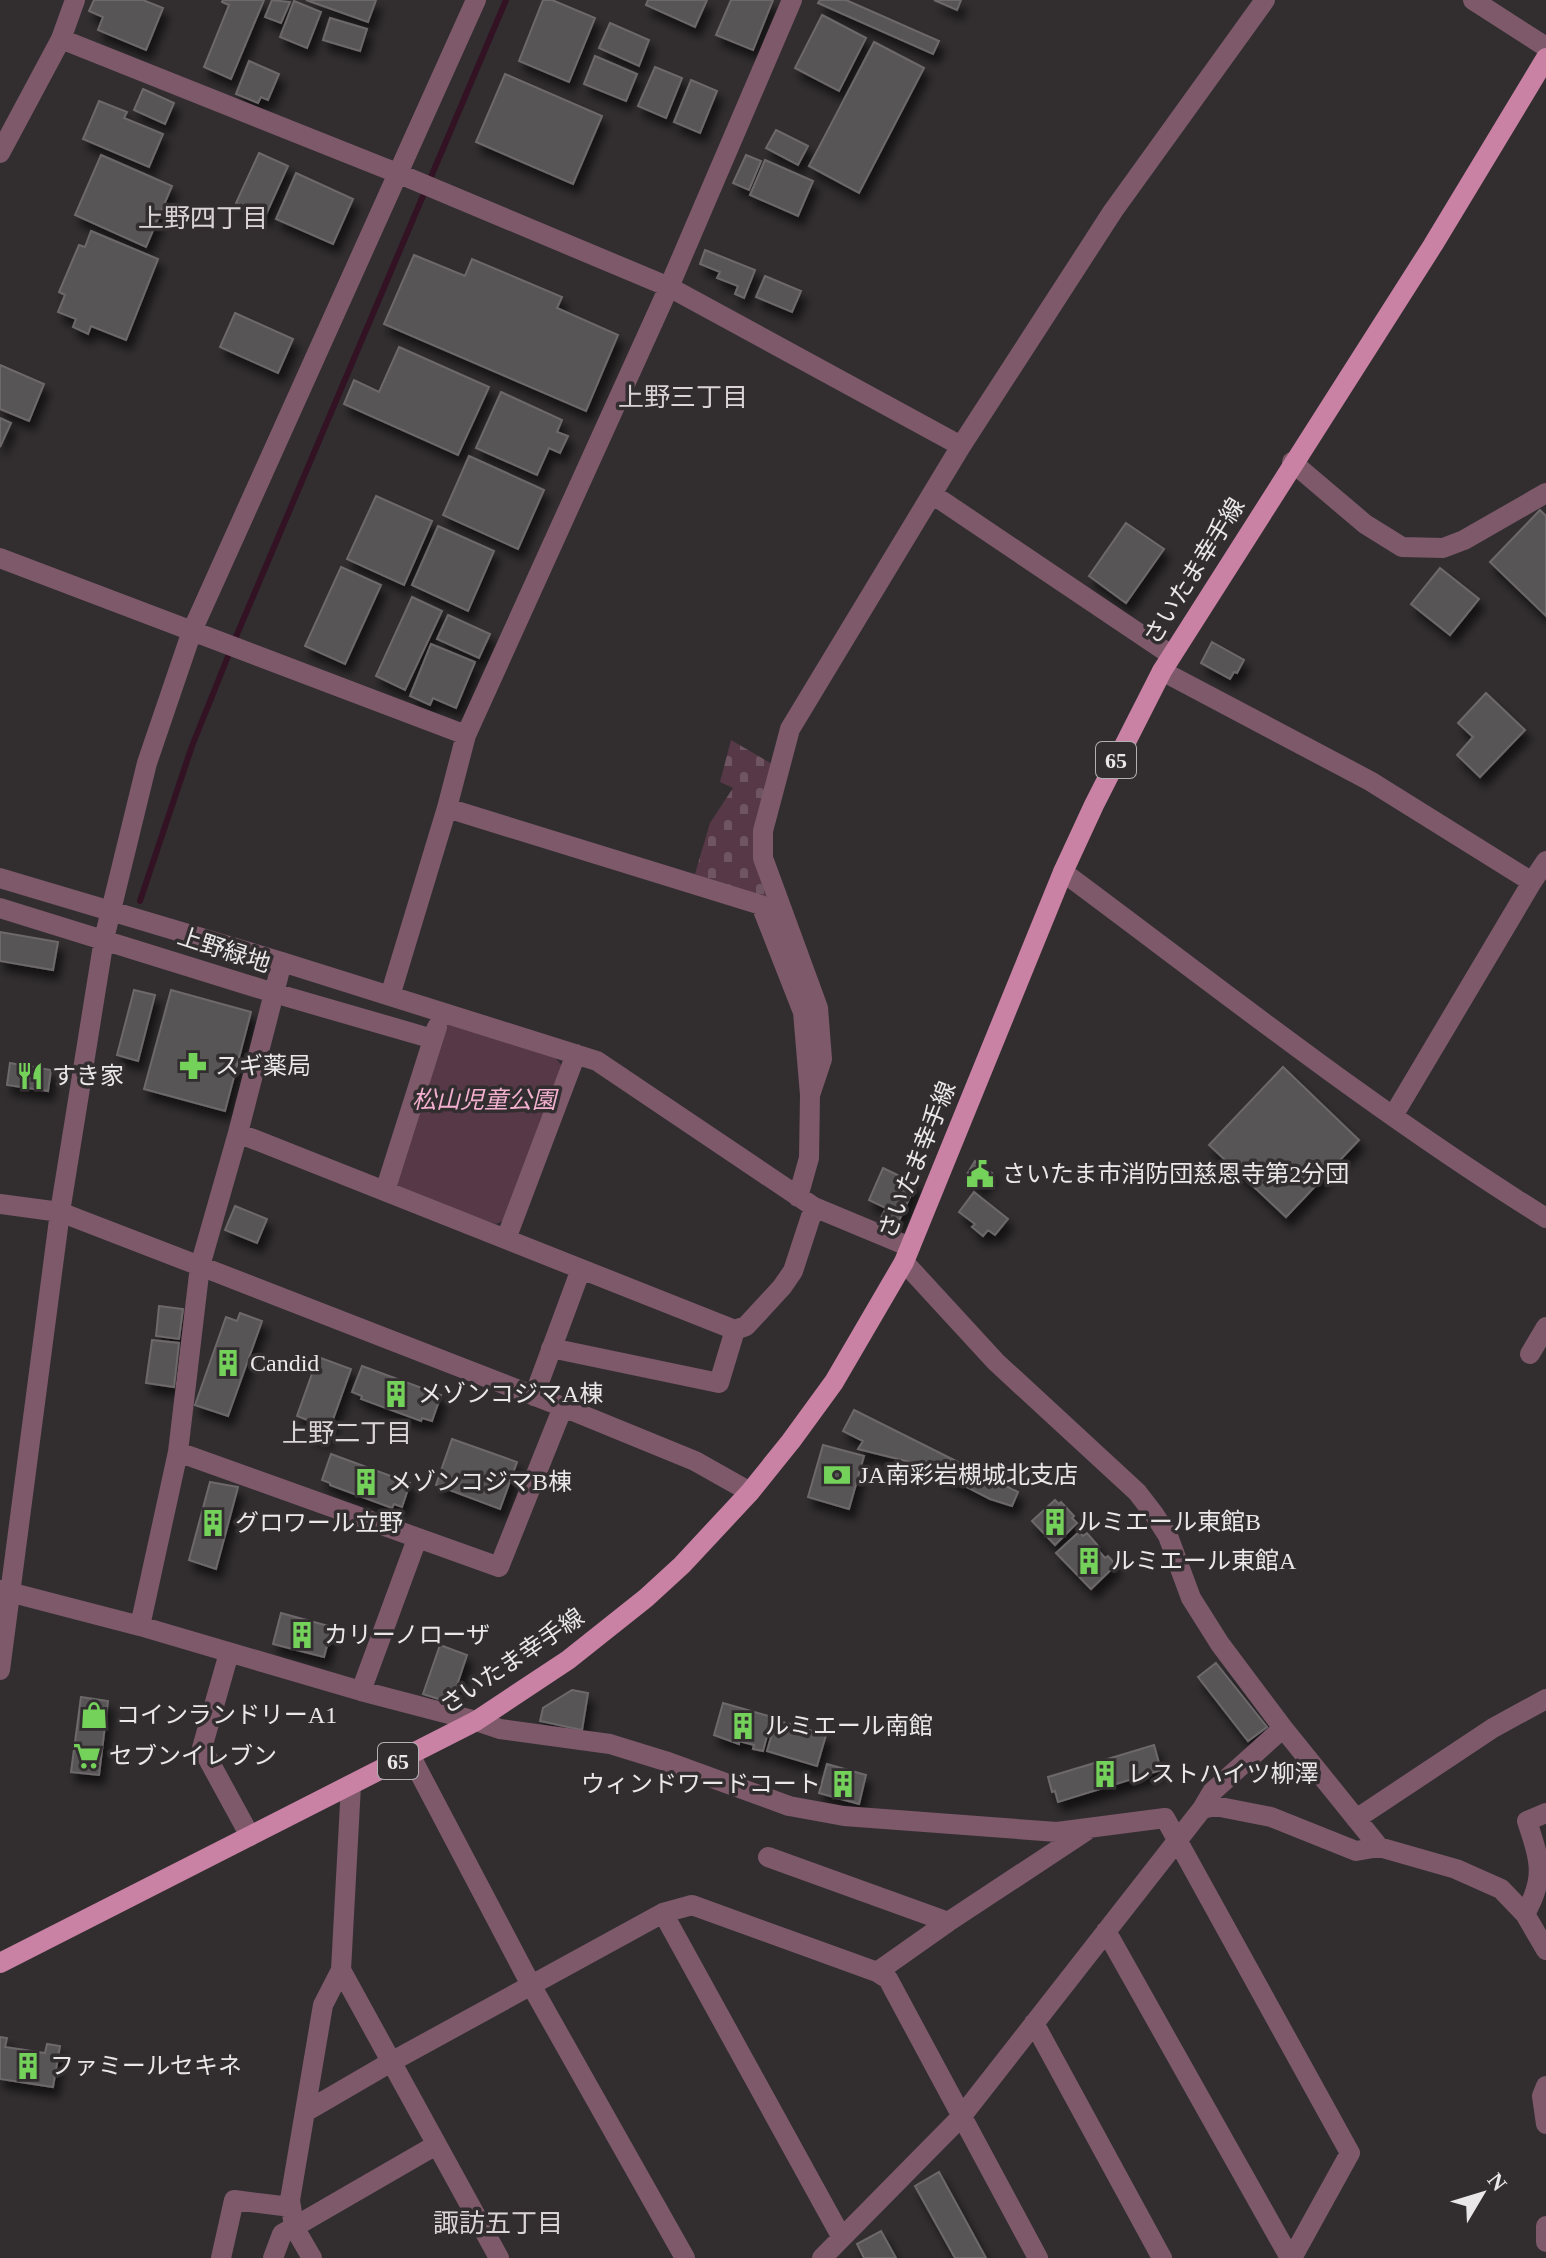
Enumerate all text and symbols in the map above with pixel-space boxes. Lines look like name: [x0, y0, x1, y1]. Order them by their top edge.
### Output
district label: 上野四丁目: [138, 204, 268, 233]
district label: 上野三丁目: [618, 383, 748, 412]
street label: さいたま幸手線: [1139, 493, 1249, 649]
road number: 65: [1096, 742, 1136, 778]
street label: 上野緑地: [174, 923, 274, 977]
pharmacy icon: スギ薬局: [178, 1051, 208, 1081]
place label: スギ薬局: [215, 1053, 311, 1079]
restaurant icon: すき家: [15, 1061, 45, 1091]
place label: すき家: [52, 1063, 124, 1089]
street label: さいたま幸手線: [874, 1078, 960, 1242]
park label: 松山児童公園: [412, 1087, 559, 1113]
public building icon: さいたま市消防団慈恩寺第2分団: [965, 1159, 995, 1189]
place label: さいたま市消防団慈恩寺第2分団: [1002, 1161, 1349, 1187]
building icon: Candid: [213, 1348, 243, 1378]
place label: Candid: [250, 1350, 319, 1376]
building icon: メゾンコジマA棟: [381, 1379, 411, 1409]
place label: メゾンコジマA棟: [418, 1381, 603, 1407]
district label: 上野二丁目: [282, 1419, 412, 1448]
bank icon: JA南彩岩槻城北支店: [822, 1460, 852, 1490]
place label: JA南彩岩槻城北支店: [859, 1462, 1078, 1488]
building icon: メゾンコジマB棟: [351, 1467, 381, 1497]
place label: メゾンコジマB棟: [388, 1469, 572, 1495]
building icon: ルミエール東館B: [1040, 1507, 1070, 1537]
building icon: グロワール立野: [198, 1508, 228, 1538]
place label: ルミエール東館B: [1077, 1509, 1261, 1535]
place label: グロワール立野: [235, 1510, 403, 1536]
building icon: ルミエール東館A: [1074, 1546, 1104, 1576]
place label: ルミエール東館A: [1111, 1548, 1297, 1574]
street label: さいたま幸手線: [435, 1603, 589, 1719]
building icon: カリーノローザ: [287, 1620, 317, 1650]
place label: カリーノローザ: [324, 1622, 490, 1648]
shop icon: コインランドリーA1: [79, 1700, 109, 1730]
place label: コインランドリーA1: [116, 1702, 337, 1728]
building icon: ルミエール南館: [728, 1711, 758, 1741]
place label: ルミエール南館: [765, 1713, 933, 1739]
supermarket icon: セブンイレブン: [72, 1741, 102, 1771]
place label: セブンイレブン: [109, 1743, 277, 1769]
road number: 65: [378, 1743, 418, 1779]
building icon: レストハイツ柳澤: [1090, 1759, 1120, 1789]
place label: レストハイツ柳澤: [1127, 1761, 1319, 1787]
building icon: ウィンドワードコート: [828, 1769, 858, 1799]
place label: ウィンドワードコート: [581, 1771, 821, 1797]
building icon: ファミールセキネ: [13, 2051, 43, 2081]
place label: ファミールセキネ: [50, 2053, 242, 2079]
north arrow: [1442, 2154, 1522, 2234]
text: N: [1483, 2168, 1512, 2196]
district label: 諏訪五丁目: [433, 2209, 563, 2238]

